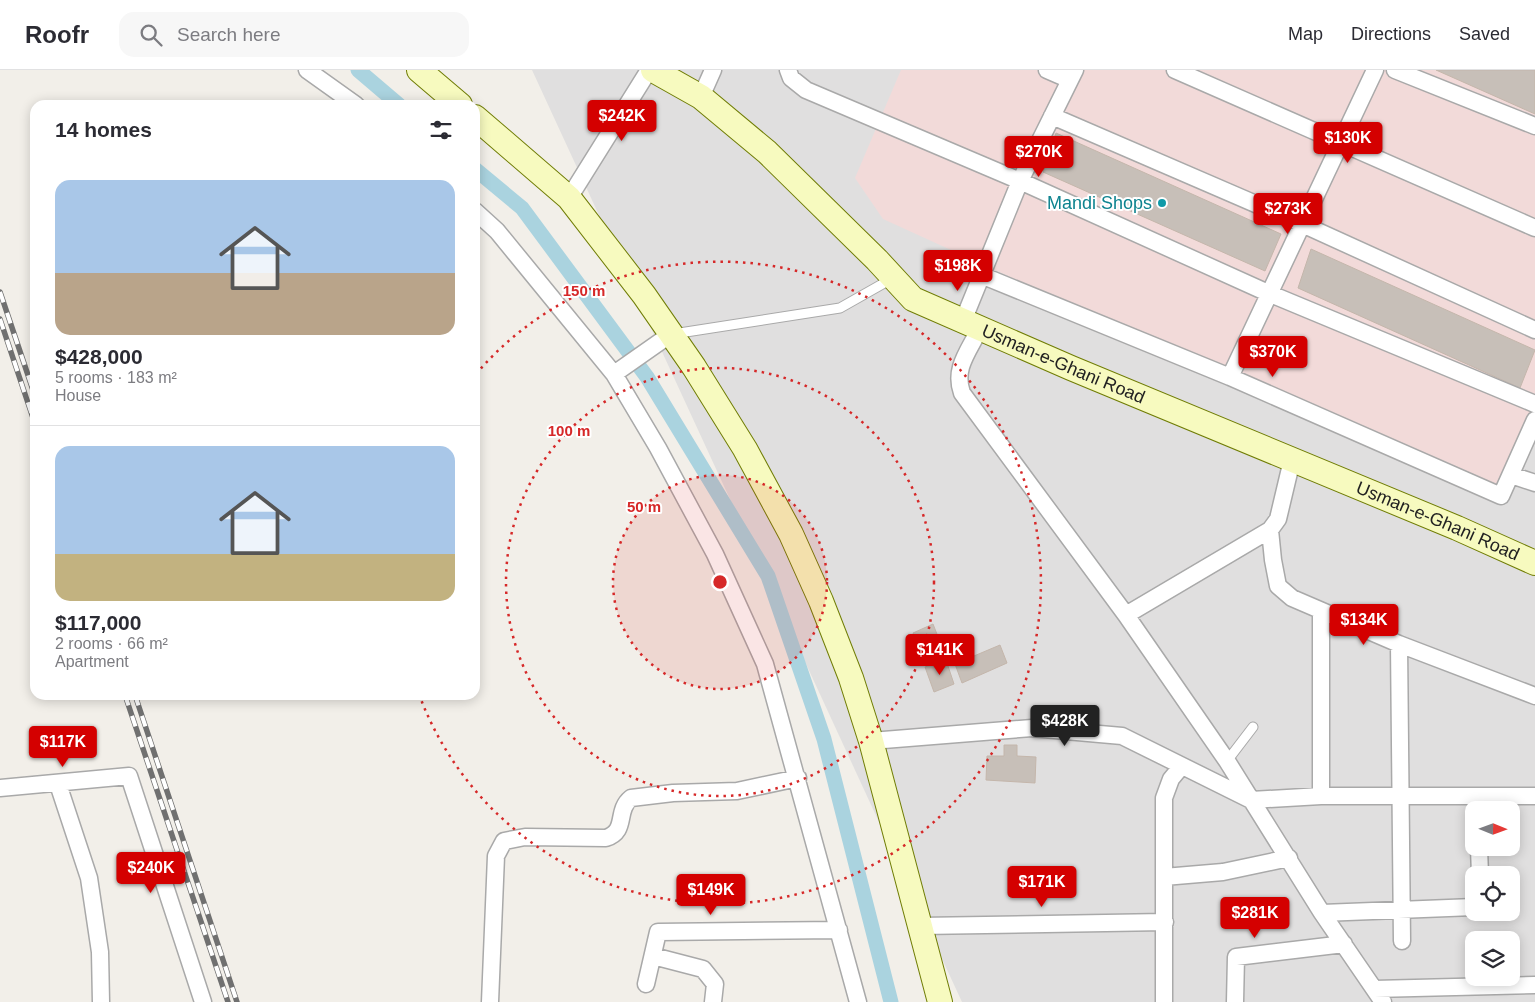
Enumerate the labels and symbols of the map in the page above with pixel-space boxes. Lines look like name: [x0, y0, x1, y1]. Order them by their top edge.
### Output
pin: $242K: [587, 100, 657, 142]
pin: $130K: [1313, 122, 1383, 164]
pin: $270K: [1004, 136, 1074, 178]
pin: $273K: [1253, 192, 1323, 235]
place label: Mandi Shops: [1047, 193, 1152, 213]
marker: Mandi Shops: [1156, 197, 1168, 209]
pin: $198K: [923, 250, 993, 292]
text: 150 m: [563, 282, 605, 299]
street label: Usman-e-Ghani Road: [979, 320, 1148, 407]
pin: $370K: [1238, 336, 1308, 378]
text: 100 m: [548, 422, 590, 439]
street label: Usman-e-Ghani Road: [1353, 477, 1522, 565]
text: 50 m: [627, 498, 661, 515]
centre of rings: [711, 573, 729, 591]
pin: $134K: [1329, 604, 1399, 646]
pin: $141K: [905, 634, 975, 676]
pin: $428K: [1030, 704, 1100, 747]
pin: $117K: [28, 726, 98, 768]
north arrow: [1465, 801, 1520, 856]
pin: $240K: [116, 852, 186, 894]
pin: $171K: [1007, 866, 1077, 908]
pin: $149K: [676, 874, 746, 916]
pin: $281K: [1220, 896, 1290, 939]

